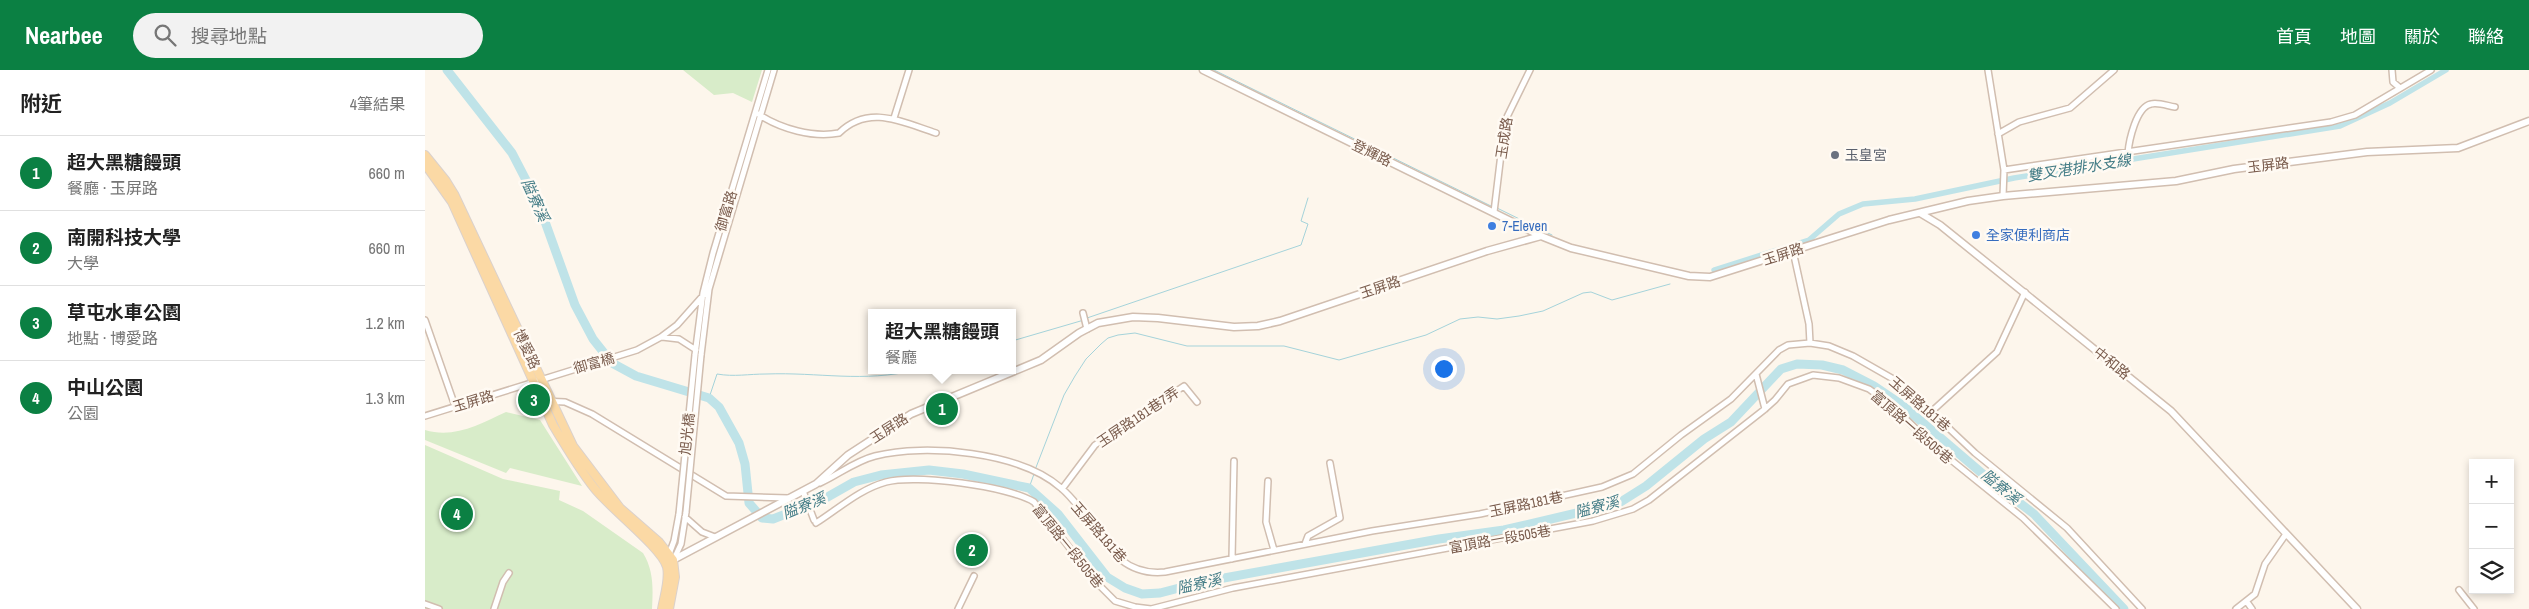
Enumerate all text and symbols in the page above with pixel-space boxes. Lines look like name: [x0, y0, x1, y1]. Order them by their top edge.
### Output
search box: [133, 13, 483, 58]
text: Nearbee: [25, 19, 103, 51]
icon: search: [151, 21, 179, 49]
text: 搜尋地點: [191, 23, 267, 49]
text: 首頁: [2276, 24, 2312, 49]
text: 地圖: [2340, 24, 2376, 49]
text: 關於: [2404, 24, 2440, 49]
text: 聯絡: [2468, 24, 2504, 49]
text: 附近: [20, 89, 62, 118]
text: 4筆結果: [350, 93, 405, 115]
street label: 玉成路: [1492, 116, 1516, 160]
street label: 登輝路: [1349, 136, 1395, 170]
place label: 玉皇宮: [1845, 146, 1887, 164]
text: 超大黑糖饅頭: [67, 149, 181, 175]
marker: 玉皇宮: [1829, 149, 1841, 161]
water label: 雙叉港排水支線: [2025, 149, 2134, 186]
street label: 玉屏路: [2246, 154, 2290, 176]
text: 1: [32, 162, 40, 184]
text: 660 m: [369, 162, 405, 184]
water label: 隘寮溪: [517, 175, 555, 226]
text: 餐廳 · 玉屏路: [67, 177, 158, 199]
street label: 御富路: [711, 188, 741, 234]
place label: 7-Eleven: [1502, 217, 1547, 235]
marker: 7-Eleven: [1486, 220, 1498, 232]
text: 南開科技大學: [67, 224, 181, 250]
place label: 全家便利商店: [1986, 226, 2070, 244]
marker: 全家便利商店: [1970, 229, 1982, 241]
text: 2: [32, 237, 40, 259]
text: 660 m: [369, 237, 405, 259]
street label: 玉屏路: [1760, 239, 1806, 269]
text: 大學: [67, 252, 99, 274]
street label: 玉屏路: [1357, 272, 1403, 302]
text: 草屯水車公園: [67, 299, 181, 325]
popup: [868, 309, 1016, 374]
text: 3: [32, 312, 40, 334]
text: 1.2 km: [366, 312, 405, 334]
text: 超大黑糖饅頭: [885, 318, 999, 344]
street label: 博愛路: [510, 326, 544, 372]
text: 地點 · 博愛路: [67, 327, 158, 349]
street label: 中和路: [2090, 343, 2134, 383]
text: 餐廳: [885, 346, 917, 368]
street label: 御富橋: [571, 349, 617, 377]
your location: [1431, 356, 1457, 382]
street label: 玉屏路181巷: [1886, 373, 1954, 435]
text: 中山公園: [67, 374, 143, 400]
pin: 3: [518, 381, 550, 419]
street label: 玉屏路181巷7弄: [1093, 383, 1183, 451]
street label: 玉屏路: [450, 386, 496, 416]
street label: 富頂路一段505巷: [1867, 386, 1957, 468]
text: 4: [32, 387, 40, 409]
text: 1.3 km: [366, 387, 405, 409]
pin: 1: [926, 390, 958, 428]
text: 公園: [67, 402, 99, 424]
street label: 玉屏路: [866, 409, 912, 447]
street label: 旭光橋: [676, 412, 698, 456]
map controls: [2469, 459, 2514, 594]
button: +: [2469, 459, 2514, 504]
water label: 隘寮溪: [1977, 464, 2027, 510]
water label: 隘寮溪: [779, 487, 830, 524]
street label: 玉屏路181巷: [1487, 487, 1565, 521]
water label: 隘寮溪: [1572, 490, 1623, 522]
pin: 4: [441, 495, 473, 533]
street label: 玉屏路181巷: [1068, 498, 1130, 566]
street label: 富頂路一段505巷: [1029, 500, 1107, 592]
button: −: [2469, 504, 2514, 549]
street label: 富頂路一段505巷: [1448, 521, 1552, 557]
pin: 2: [956, 531, 988, 569]
button: layers: [2469, 549, 2514, 594]
water label: 隘寮溪: [1175, 568, 1225, 598]

